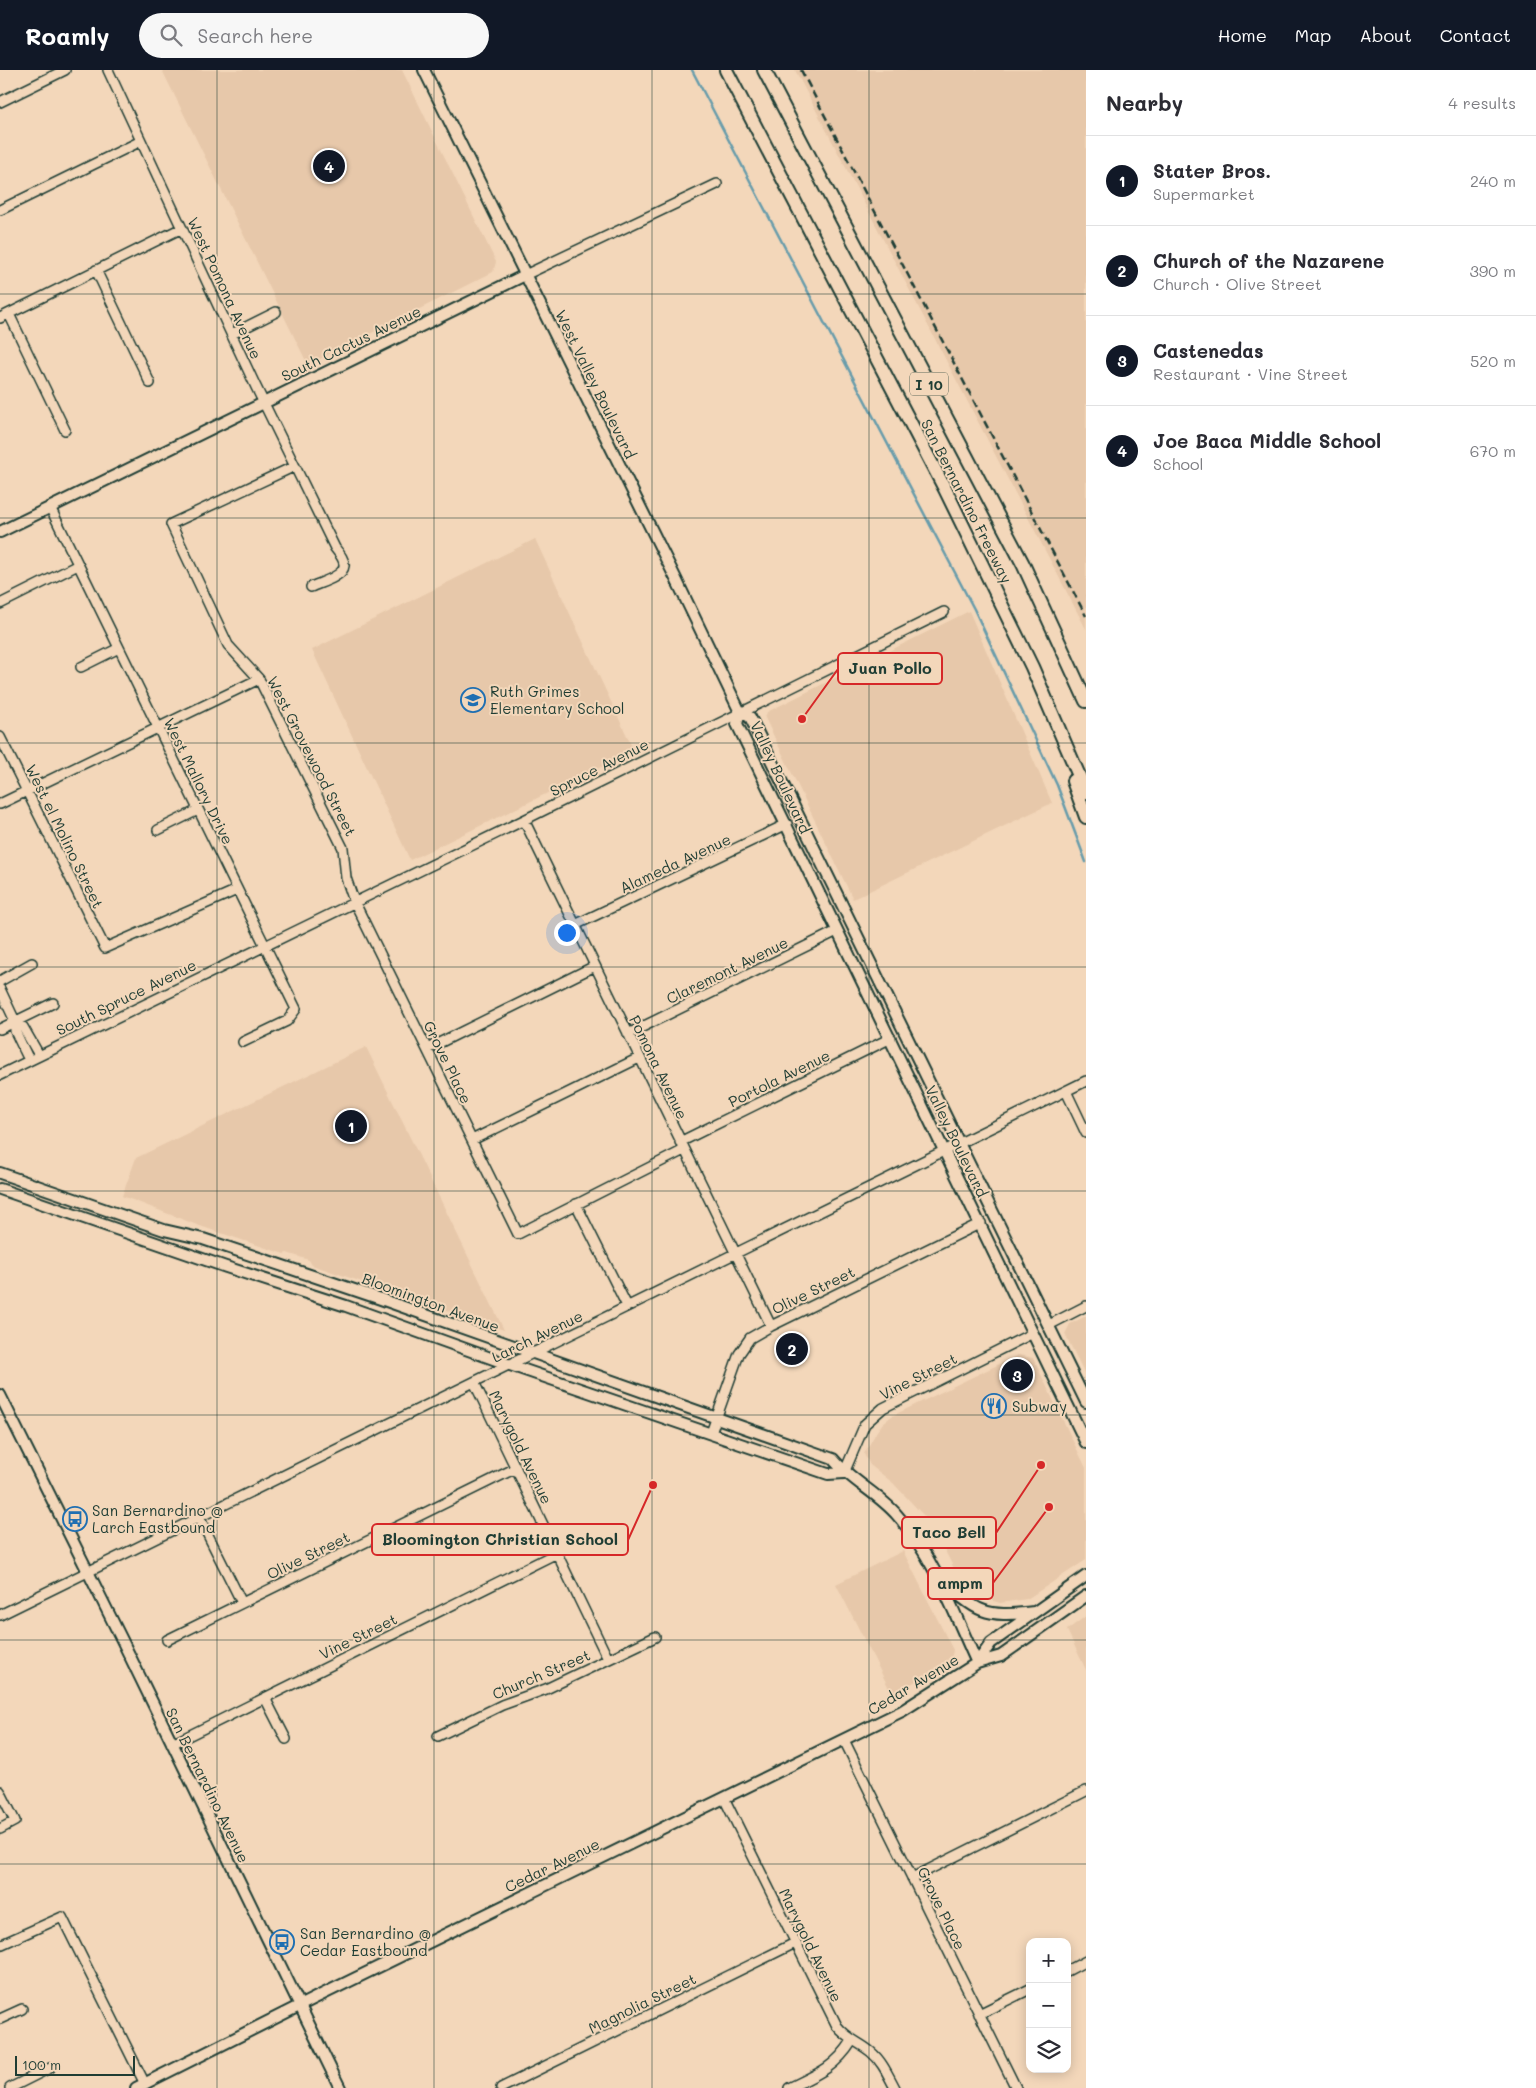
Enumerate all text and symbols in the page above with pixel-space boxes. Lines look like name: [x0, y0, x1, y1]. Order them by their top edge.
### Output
search box: [139, 13, 489, 58]
text: Roamly: [25, 20, 109, 51]
icon: search: [157, 21, 185, 49]
text: Search here: [197, 23, 313, 48]
text: Home: [1218, 23, 1267, 47]
text: Map: [1295, 23, 1331, 47]
text: About: [1359, 23, 1412, 47]
text: Contact: [1440, 23, 1511, 47]
text: Nearby: [1106, 89, 1183, 116]
text: 4 results: [1448, 92, 1516, 113]
pin: 4: [313, 147, 345, 185]
text: Stater Bros.: [1153, 158, 1271, 183]
text: 1: [1118, 170, 1126, 191]
text: 240 m: [1470, 170, 1516, 191]
text: Supermarket: [1153, 183, 1255, 204]
street label: West Pomona Avenue: [183, 214, 267, 362]
text: Church of the Nazarene: [1153, 248, 1384, 273]
text: 2: [1118, 260, 1126, 281]
text: 390 m: [1469, 260, 1516, 281]
text: Church · Olive Street: [1153, 273, 1322, 294]
street label: South Cactus Avenue: [278, 300, 424, 386]
street label: West Valley Boulevard: [551, 306, 641, 462]
text: Castenedas: [1153, 338, 1264, 363]
text: 3: [1117, 350, 1127, 371]
text: 520 m: [1470, 350, 1516, 371]
text: Restaurant · Vine Street: [1153, 363, 1348, 384]
road number: I 10: [910, 372, 948, 396]
street label: San Bernardino Freeway: [917, 416, 1017, 587]
text: Joe Baca Middle School: [1153, 428, 1381, 453]
text: 4: [1117, 440, 1127, 461]
text: 670 m: [1470, 440, 1516, 461]
text: School: [1153, 453, 1203, 474]
callout: Juan Pollo: [838, 653, 942, 684]
text: Juan Pollo: [848, 657, 932, 678]
street label: West Grovewood Street: [263, 672, 361, 840]
place label: Ruth Grimes Elementary School: [490, 681, 625, 718]
school or university icon: Ruth Grimes Elementary School: [460, 687, 486, 713]
street label: West Mallory Drive: [160, 714, 238, 848]
street label: Valley Boulevard: [746, 717, 816, 837]
street label: Spruce Avenue: [546, 734, 652, 800]
street label: West el Molino Street: [21, 761, 109, 911]
street label: Alameda Avenue: [616, 829, 734, 897]
your location: [554, 920, 580, 946]
street label: Claremont Avenue: [663, 932, 791, 1008]
street label: South Spruce Avenue: [53, 954, 199, 1040]
street label: Pomona Avenue: [625, 1012, 693, 1122]
street label: Grove Place: [419, 1017, 477, 1107]
street label: Portola Avenue: [725, 1045, 833, 1111]
street label: Valley Boulevard: [921, 1082, 993, 1200]
pin: 1: [335, 1107, 367, 1145]
street label: Olive Street: [768, 1261, 858, 1319]
street label: Bloomington Avenue: [359, 1268, 503, 1336]
street label: Larch Avenue: [488, 1305, 586, 1367]
pin: 2: [776, 1330, 808, 1368]
street label: Vine Street: [876, 1348, 960, 1404]
pin: 3: [1001, 1356, 1033, 1394]
street label: Marygold Avenue: [485, 1387, 557, 1507]
restaurant icon: Subway: [981, 1393, 1007, 1419]
place label: Subway: [1012, 1396, 1067, 1416]
place label: San Bernardino @ Larch Eastbound: [92, 1500, 224, 1537]
bus stop icon: San Bernardino @ Larch Eastbound: [62, 1506, 88, 1532]
callout: Taco Bell: [902, 1517, 996, 1548]
text: Taco Bell: [912, 1521, 986, 1542]
callout: Bloomington Christian School: [372, 1524, 628, 1555]
street label: Olive Street: [263, 1526, 353, 1584]
text: Bloomington Christian School: [382, 1528, 618, 1549]
callout: ampm: [928, 1568, 993, 1599]
text: ampm: [937, 1572, 983, 1593]
street label: Vine Street: [316, 1609, 400, 1663]
street label: Church Street: [489, 1644, 593, 1704]
street label: Cedar Avenue: [864, 1649, 962, 1719]
street label: San Bernardino Avenue: [162, 1704, 254, 1866]
street label: Cedar Avenue: [501, 1833, 603, 1897]
street label: Grove Place: [913, 1863, 971, 1953]
street label: Marygold Avenue: [775, 1885, 847, 2005]
place label: San Bernardino @ Cedar Eastbound: [300, 1923, 432, 1960]
bus stop icon: San Bernardino @ Cedar Eastbound: [269, 1929, 295, 1955]
map controls: [1026, 1938, 1071, 2073]
button: +: [1026, 1938, 1071, 1983]
street label: Magnolia Street: [585, 1968, 699, 2038]
button: −: [1026, 1983, 1071, 2028]
button: layers: [1026, 2028, 1071, 2073]
scale bar: [15, 2053, 135, 2076]
text: 100 m: [22, 2055, 61, 2074]

